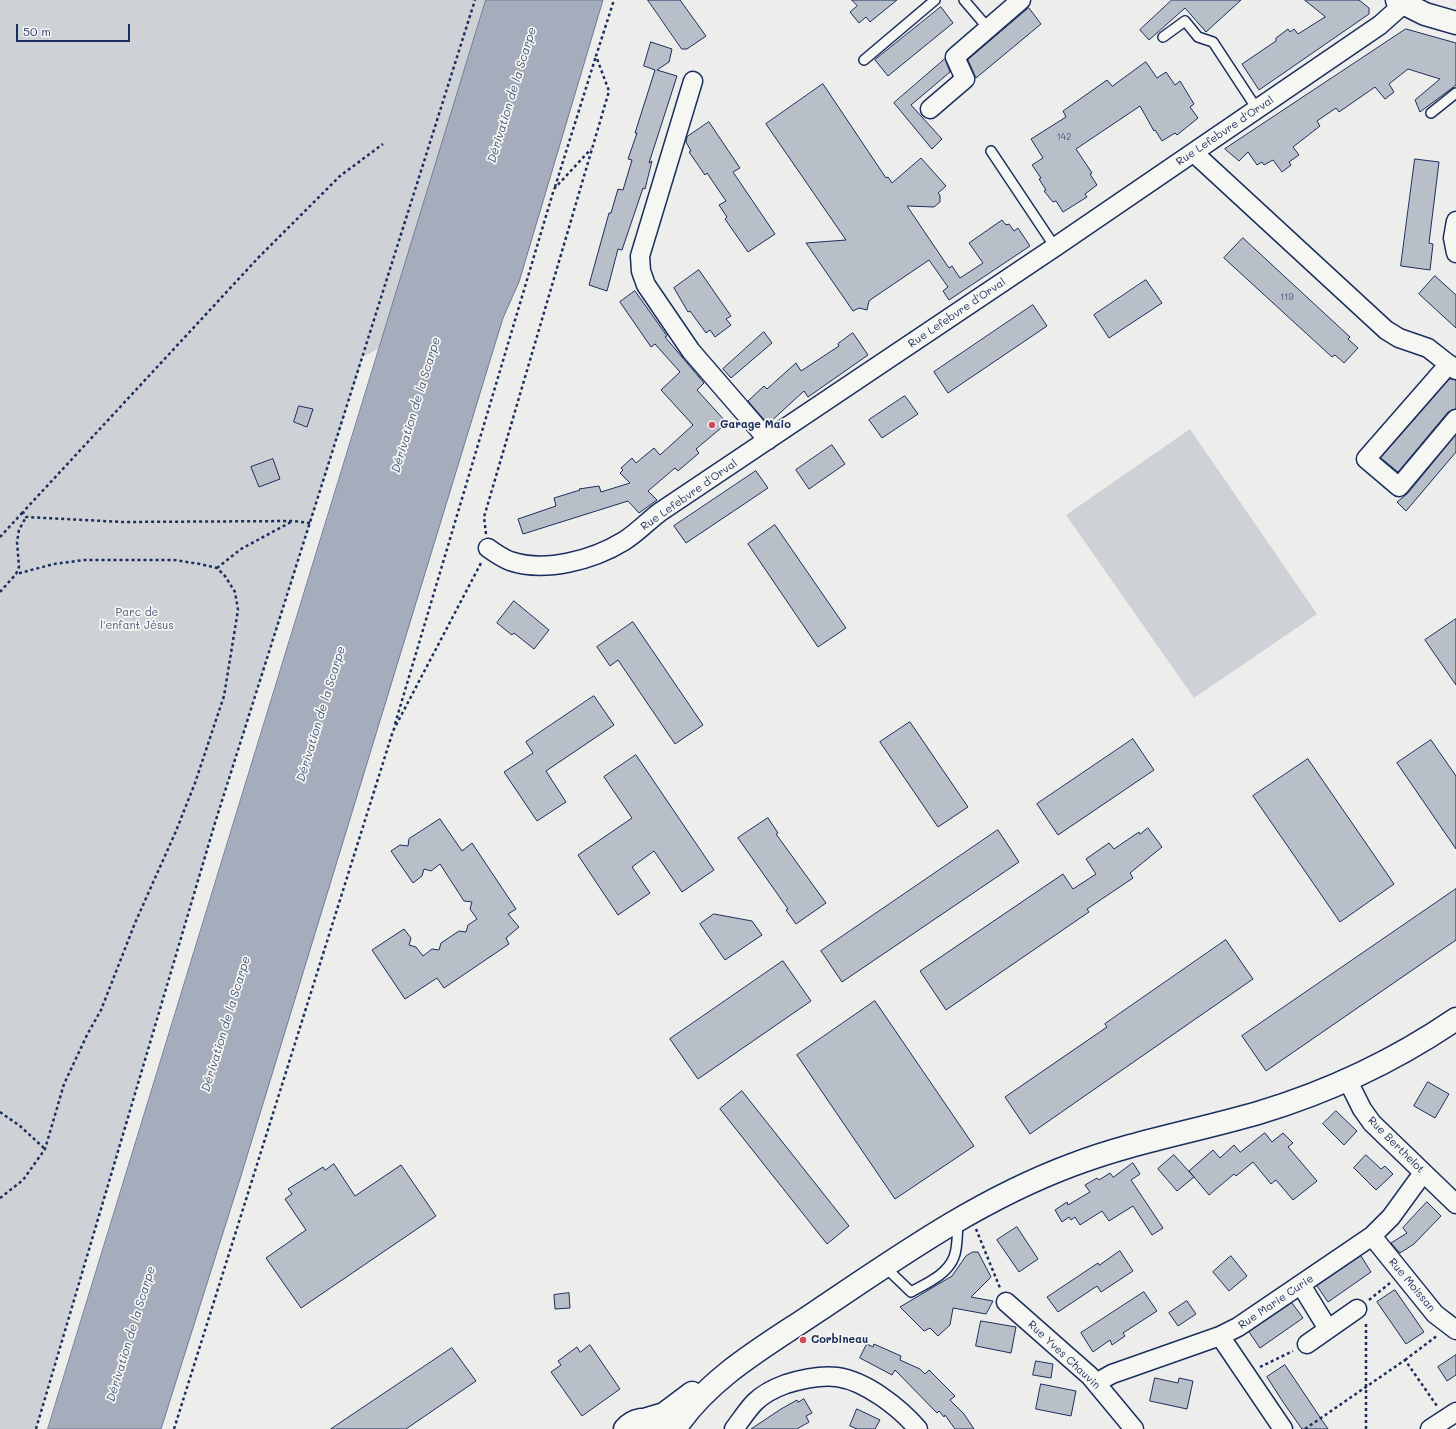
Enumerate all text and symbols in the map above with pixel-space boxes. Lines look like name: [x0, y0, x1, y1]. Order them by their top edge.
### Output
scale bar: [18, 16, 132, 42]
text: 50 m: [23, 23, 51, 39]
water label: Dérivation de la Scarpe: [484, 25, 540, 165]
street label: Rue Lefebvre d'Orval: [1174, 93, 1276, 169]
house number: 142: [1057, 132, 1071, 142]
street label: Rue Lefebvre d'Orval: [906, 275, 1008, 351]
house number: 119: [1280, 292, 1294, 302]
water label: Dérivation de la Scarpe: [388, 335, 444, 475]
place label: Garage Maio: [720, 418, 791, 432]
marker: Garage Maio: [707, 420, 717, 430]
street label: Rue Lefebvre d'Orval: [638, 457, 740, 533]
park label: Parc de l'enfant Jésus: [100, 606, 174, 632]
water label: Dérivation de la Scarpe: [293, 644, 349, 784]
water label: Dérivation de la Scarpe: [198, 954, 254, 1094]
street label: Rue Berthelot: [1365, 1114, 1427, 1176]
street label: Rue Moissan: [1386, 1256, 1438, 1314]
water label: Dérivation de la Scarpe: [103, 1264, 159, 1404]
street label: Rue Marie Curie: [1236, 1272, 1316, 1332]
street label: Rue Yves Chauvin: [1025, 1318, 1103, 1392]
place label: Corbineau: [811, 1333, 868, 1347]
marker: Corbineau: [798, 1335, 808, 1345]

